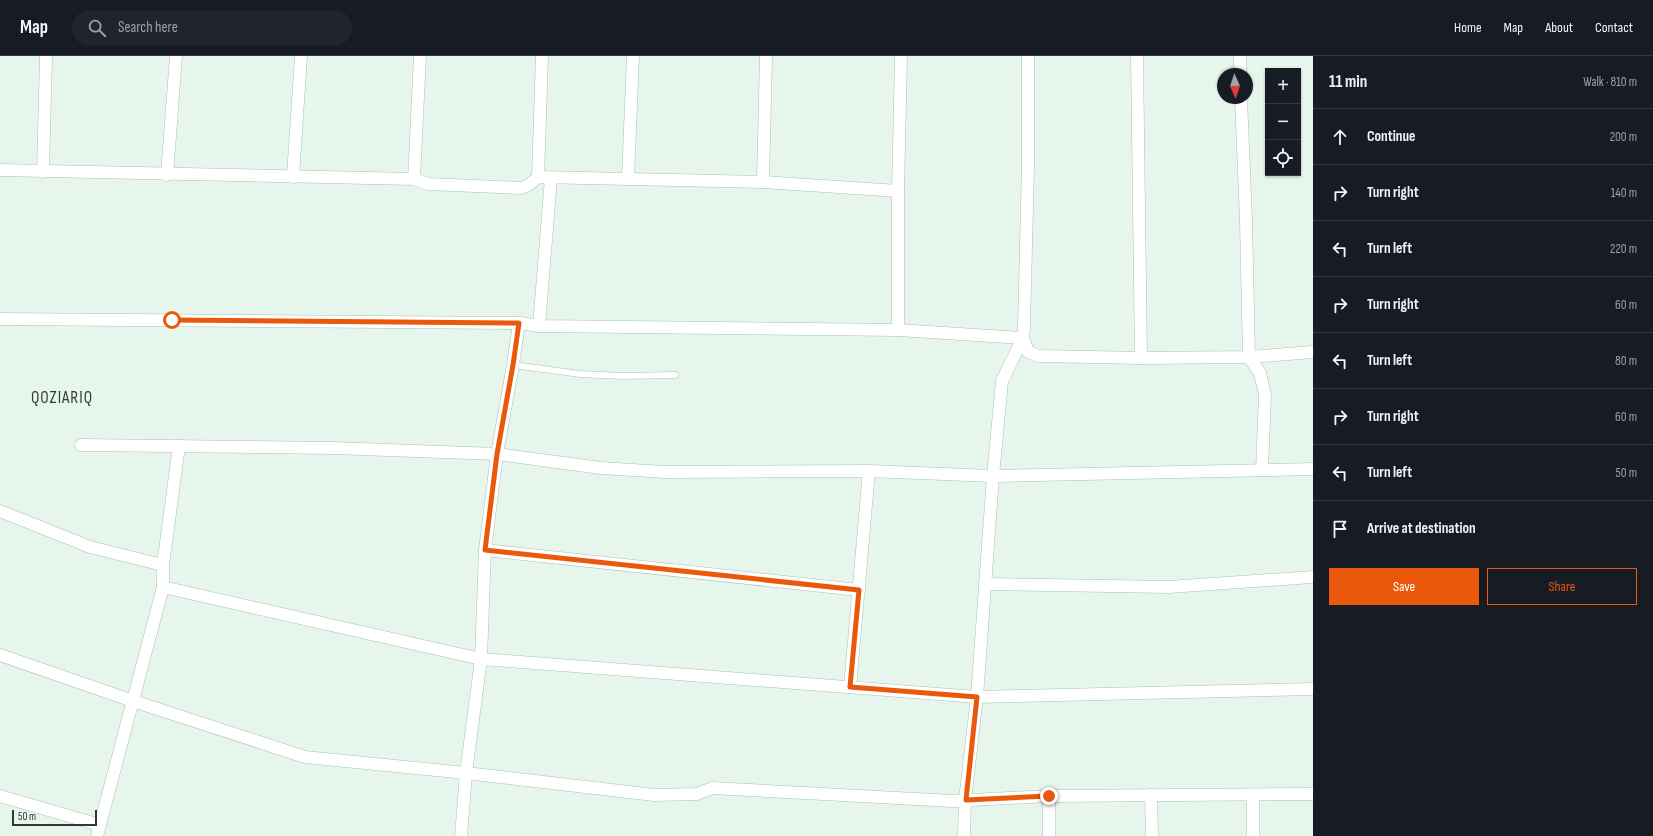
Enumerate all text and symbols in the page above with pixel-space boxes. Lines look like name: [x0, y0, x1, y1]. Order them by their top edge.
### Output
search box: [72, 10, 352, 46]
text: Map: [20, 16, 48, 39]
icon: search: [86, 17, 108, 39]
text: Search here: [118, 18, 178, 37]
text: Home: [1454, 19, 1482, 36]
text: Map: [1504, 19, 1523, 36]
text: About: [1545, 19, 1573, 36]
text: Contact: [1595, 19, 1633, 36]
north arrow: [1217, 68, 1253, 104]
map controls: [1265, 68, 1301, 176]
button: +: [1265, 68, 1301, 104]
text: 11 min: [1329, 72, 1367, 92]
text: Walk · 810 m: [1583, 74, 1637, 90]
button: −: [1265, 104, 1301, 140]
icon: ahead: [1329, 126, 1351, 148]
text: Continue: [1367, 127, 1416, 146]
text: 200 m: [1610, 129, 1637, 145]
button: locate: [1265, 140, 1301, 176]
icon: right: [1329, 182, 1351, 204]
text: Turn right: [1367, 183, 1419, 202]
text: 140 m: [1611, 185, 1637, 201]
icon: left: [1329, 238, 1351, 260]
text: Turn left: [1367, 239, 1412, 258]
text: 220 m: [1610, 241, 1637, 257]
icon: right: [1329, 294, 1351, 316]
text: Turn right: [1367, 295, 1419, 314]
text: 60 m: [1615, 297, 1637, 313]
route start: [163, 311, 181, 329]
icon: left: [1329, 350, 1351, 372]
text: Turn left: [1367, 351, 1412, 370]
text: 80 m: [1615, 353, 1637, 369]
district label: QOZIARIQ: [31, 388, 93, 408]
icon: right: [1329, 406, 1351, 428]
text: Turn right: [1367, 407, 1419, 426]
text: 60 m: [1615, 409, 1637, 425]
icon: left: [1329, 462, 1351, 484]
text: Turn left: [1367, 463, 1412, 482]
text: 50 m: [1616, 465, 1637, 481]
icon: arrive: [1329, 518, 1351, 540]
text: Arrive at destination: [1367, 519, 1476, 538]
button: Save: [1329, 568, 1479, 605]
button: Share: [1487, 568, 1637, 605]
route end: [1040, 787, 1058, 805]
scale bar: [12, 808, 97, 827]
text: 50 m: [18, 810, 36, 823]

